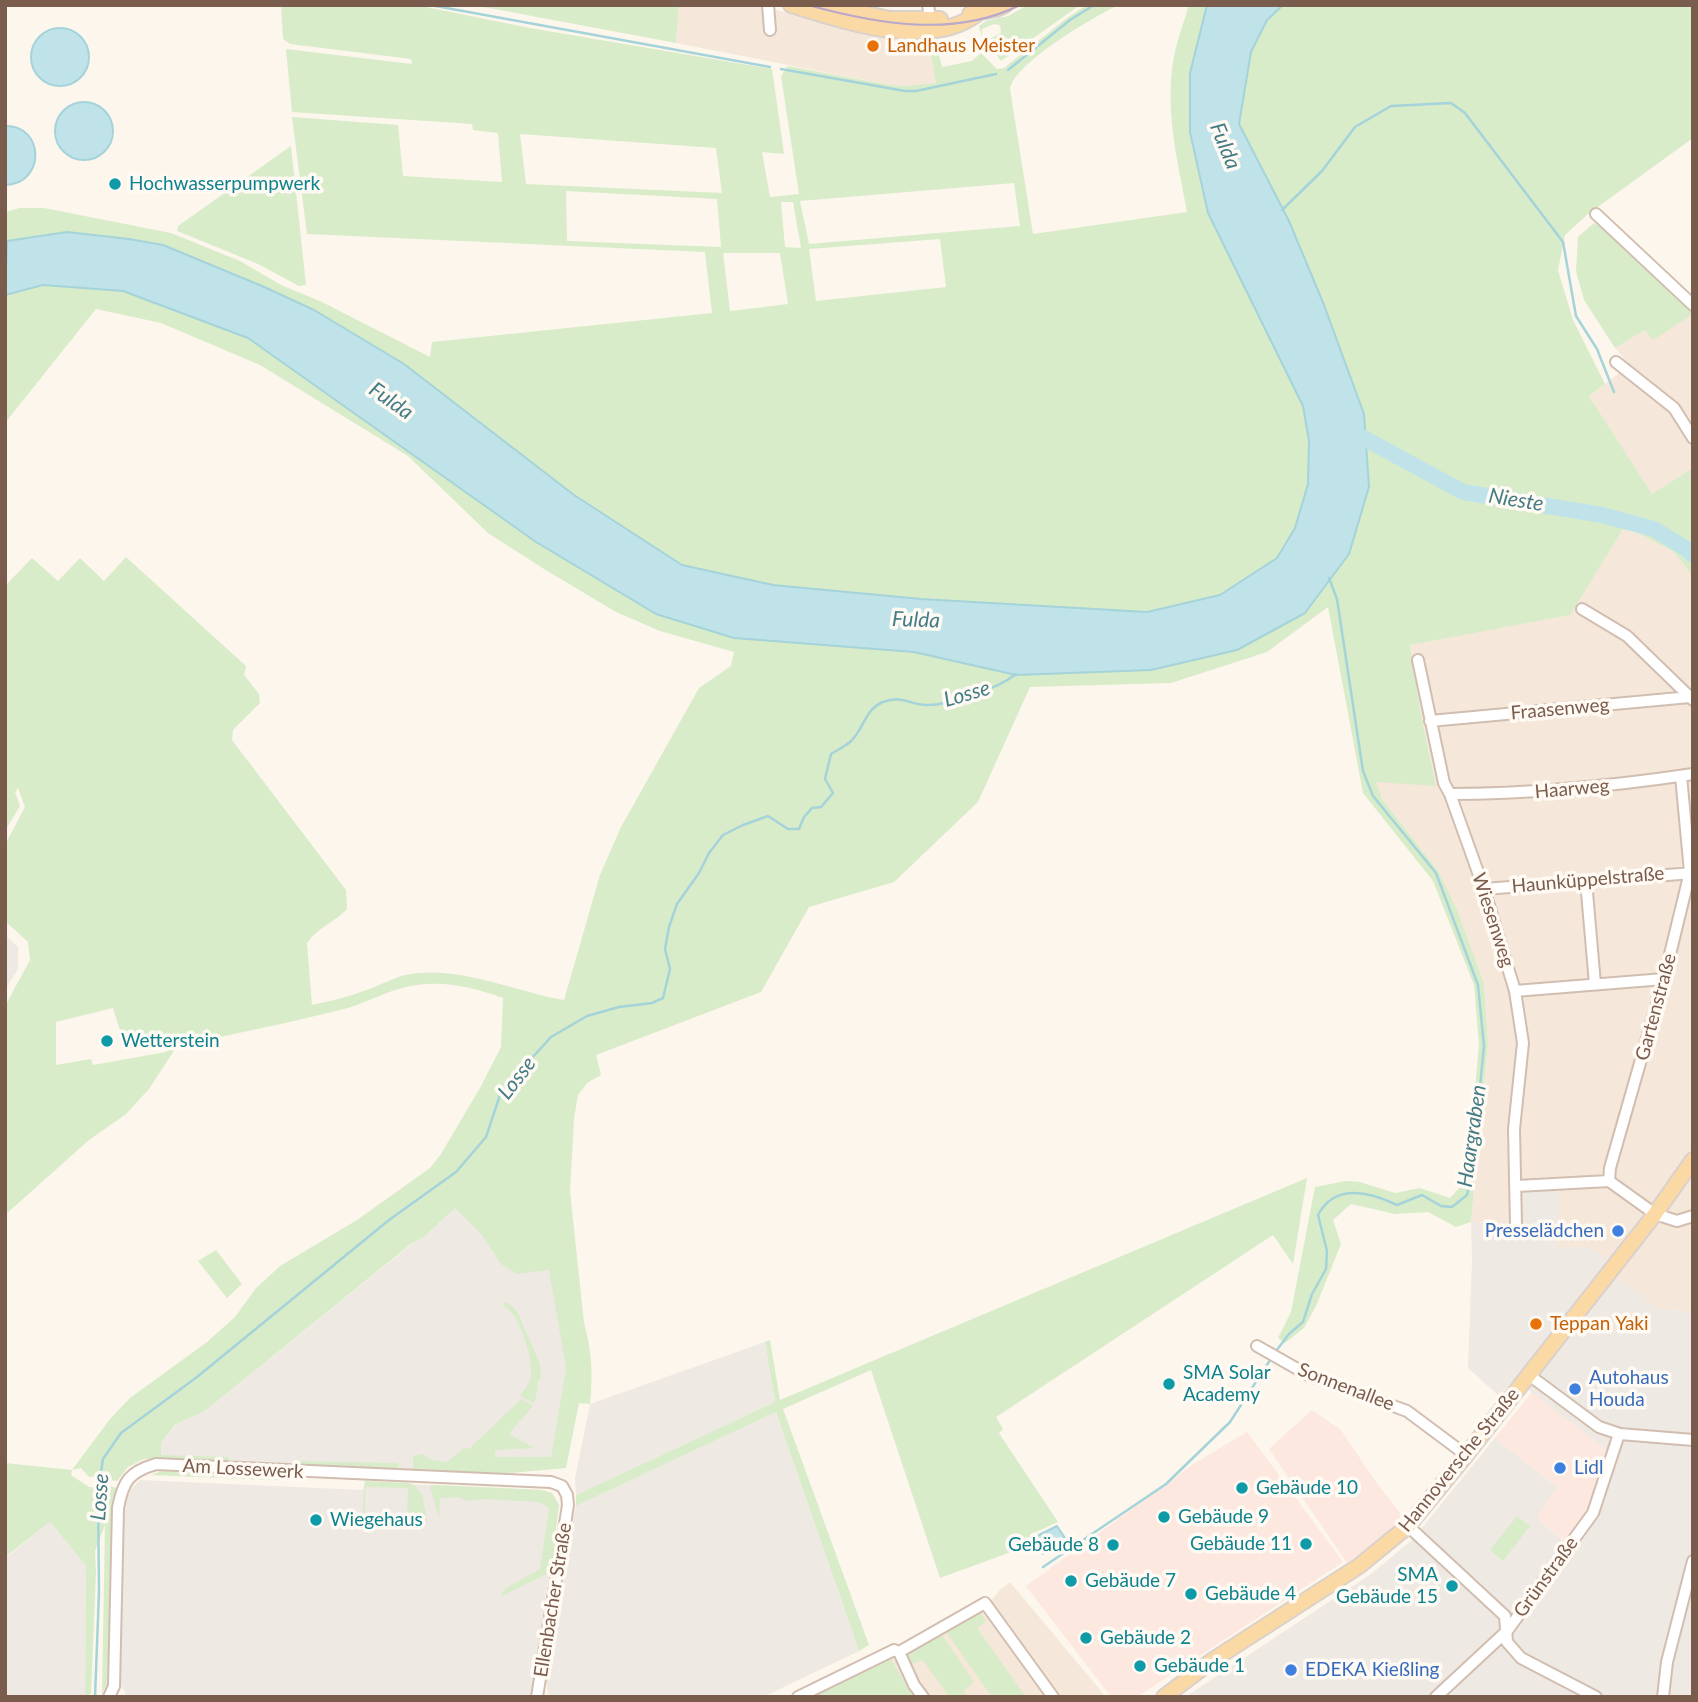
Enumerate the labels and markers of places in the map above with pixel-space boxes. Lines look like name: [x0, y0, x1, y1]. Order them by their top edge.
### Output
place label: Landhaus Meister: [887, 35, 1035, 57]
marker: Landhaus Meister: [865, 38, 881, 54]
place label: Hochwasserpumpwerk: [129, 173, 320, 195]
marker: Hochwasserpumpwerk: [107, 176, 123, 192]
place label: Wetterstein: [121, 1030, 220, 1052]
marker: Wetterstein: [99, 1033, 115, 1049]
place label: Presselädchen: [1485, 1220, 1604, 1242]
marker: Presselädchen: [1610, 1223, 1626, 1239]
place label: Teppan Yaki: [1550, 1313, 1649, 1335]
marker: Teppan Yaki: [1528, 1316, 1544, 1332]
place label: SMA Solar Academy: [1183, 1362, 1271, 1406]
place label: Autohaus Houda: [1589, 1367, 1669, 1411]
marker: SMA Solar Academy: [1161, 1376, 1177, 1392]
marker: Autohaus Houda: [1567, 1381, 1583, 1397]
place label: Lidl: [1574, 1457, 1603, 1479]
marker: Lidl: [1552, 1460, 1568, 1476]
place label: Gebäude 10: [1256, 1477, 1358, 1499]
marker: Gebäude 10: [1234, 1480, 1250, 1496]
place label: Gebäude 9: [1178, 1506, 1269, 1528]
place label: Wiegehaus: [330, 1509, 423, 1531]
marker: Gebäude 9: [1156, 1509, 1172, 1525]
marker: Wiegehaus: [308, 1512, 324, 1528]
place label: Gebäude 11: [1190, 1533, 1292, 1555]
place label: Gebäude 8: [1008, 1534, 1099, 1556]
marker: Gebäude 11: [1298, 1536, 1314, 1552]
marker: Gebäude 8: [1105, 1537, 1121, 1553]
place label: SMA Gebäude 15: [1336, 1564, 1438, 1608]
place label: Gebäude 7: [1085, 1570, 1176, 1592]
marker: Gebäude 7: [1063, 1573, 1079, 1589]
marker: SMA Gebäude 15: [1444, 1578, 1460, 1594]
place label: Gebäude 4: [1205, 1583, 1296, 1605]
marker: Gebäude 4: [1183, 1586, 1199, 1602]
place label: Gebäude 2: [1100, 1627, 1191, 1649]
marker: Gebäude 2: [1078, 1630, 1094, 1646]
place label: Gebäude 1: [1154, 1655, 1245, 1677]
marker: Gebäude 1: [1132, 1658, 1148, 1674]
place label: EDEKA Kießling: [1305, 1659, 1439, 1681]
marker: EDEKA Kießling: [1283, 1662, 1299, 1678]

